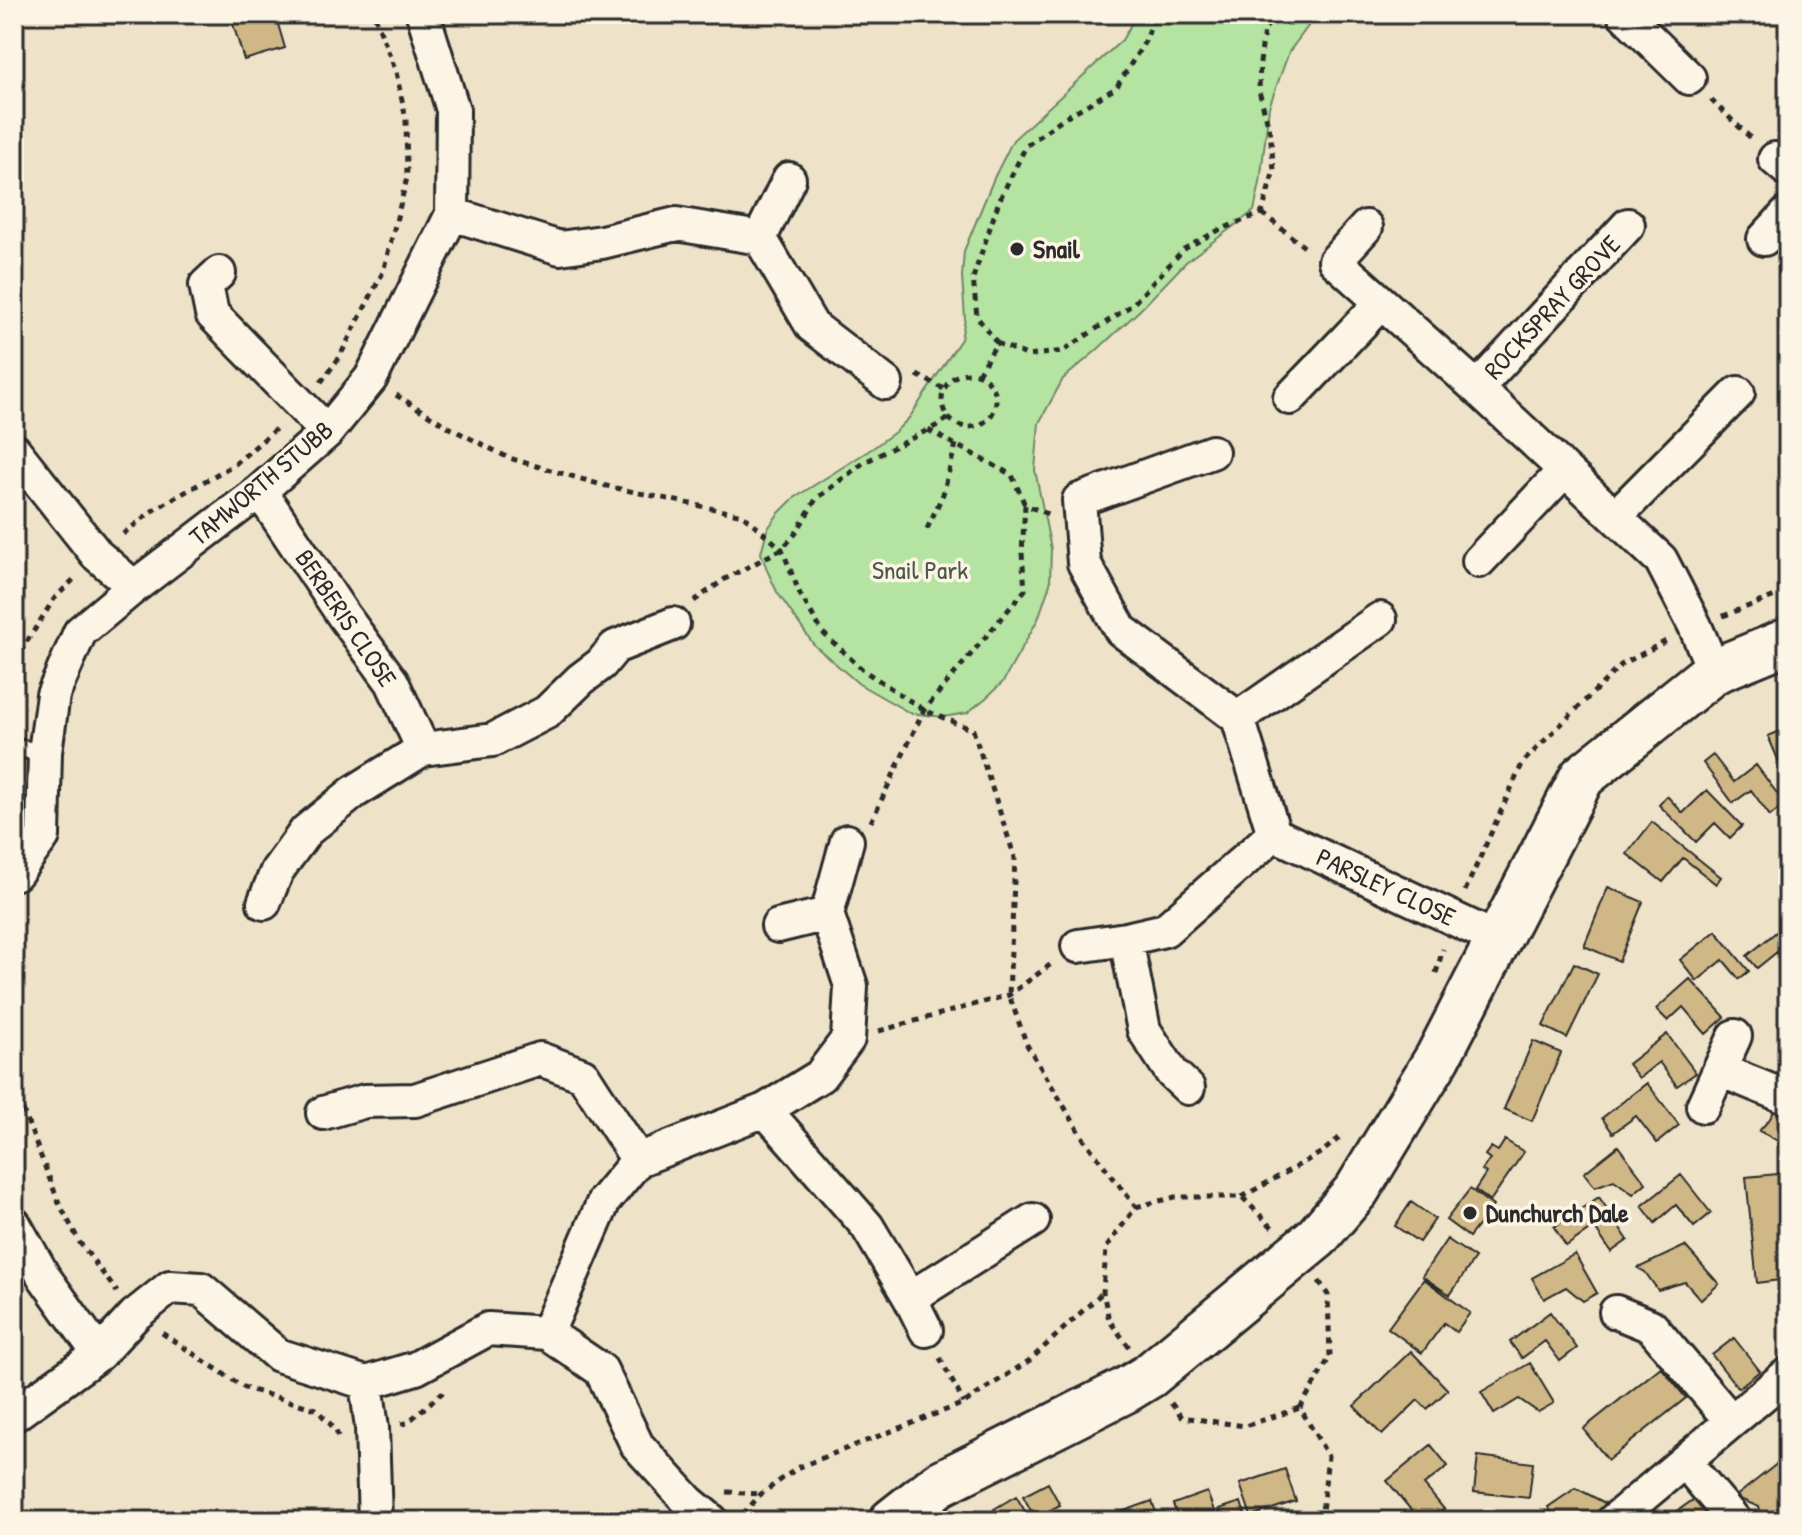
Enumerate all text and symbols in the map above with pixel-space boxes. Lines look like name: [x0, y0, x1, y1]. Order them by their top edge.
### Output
street label: ROCKSPRAY GROVE: [1476, 227, 1628, 386]
place label: Snail: [1033, 231, 1081, 266]
marker: Snail: [1008, 240, 1026, 258]
street label: TAMWORTH STUBB: [181, 412, 340, 553]
street label: BERBERIS CLOSE: [288, 542, 406, 694]
park label: Snail Park: [872, 552, 968, 587]
street label: PARSLEY CLOSE: [1311, 839, 1462, 934]
place label: Dunchurch Dale: [1486, 1195, 1629, 1230]
marker: Dunchurch Dale: [1461, 1204, 1479, 1222]

